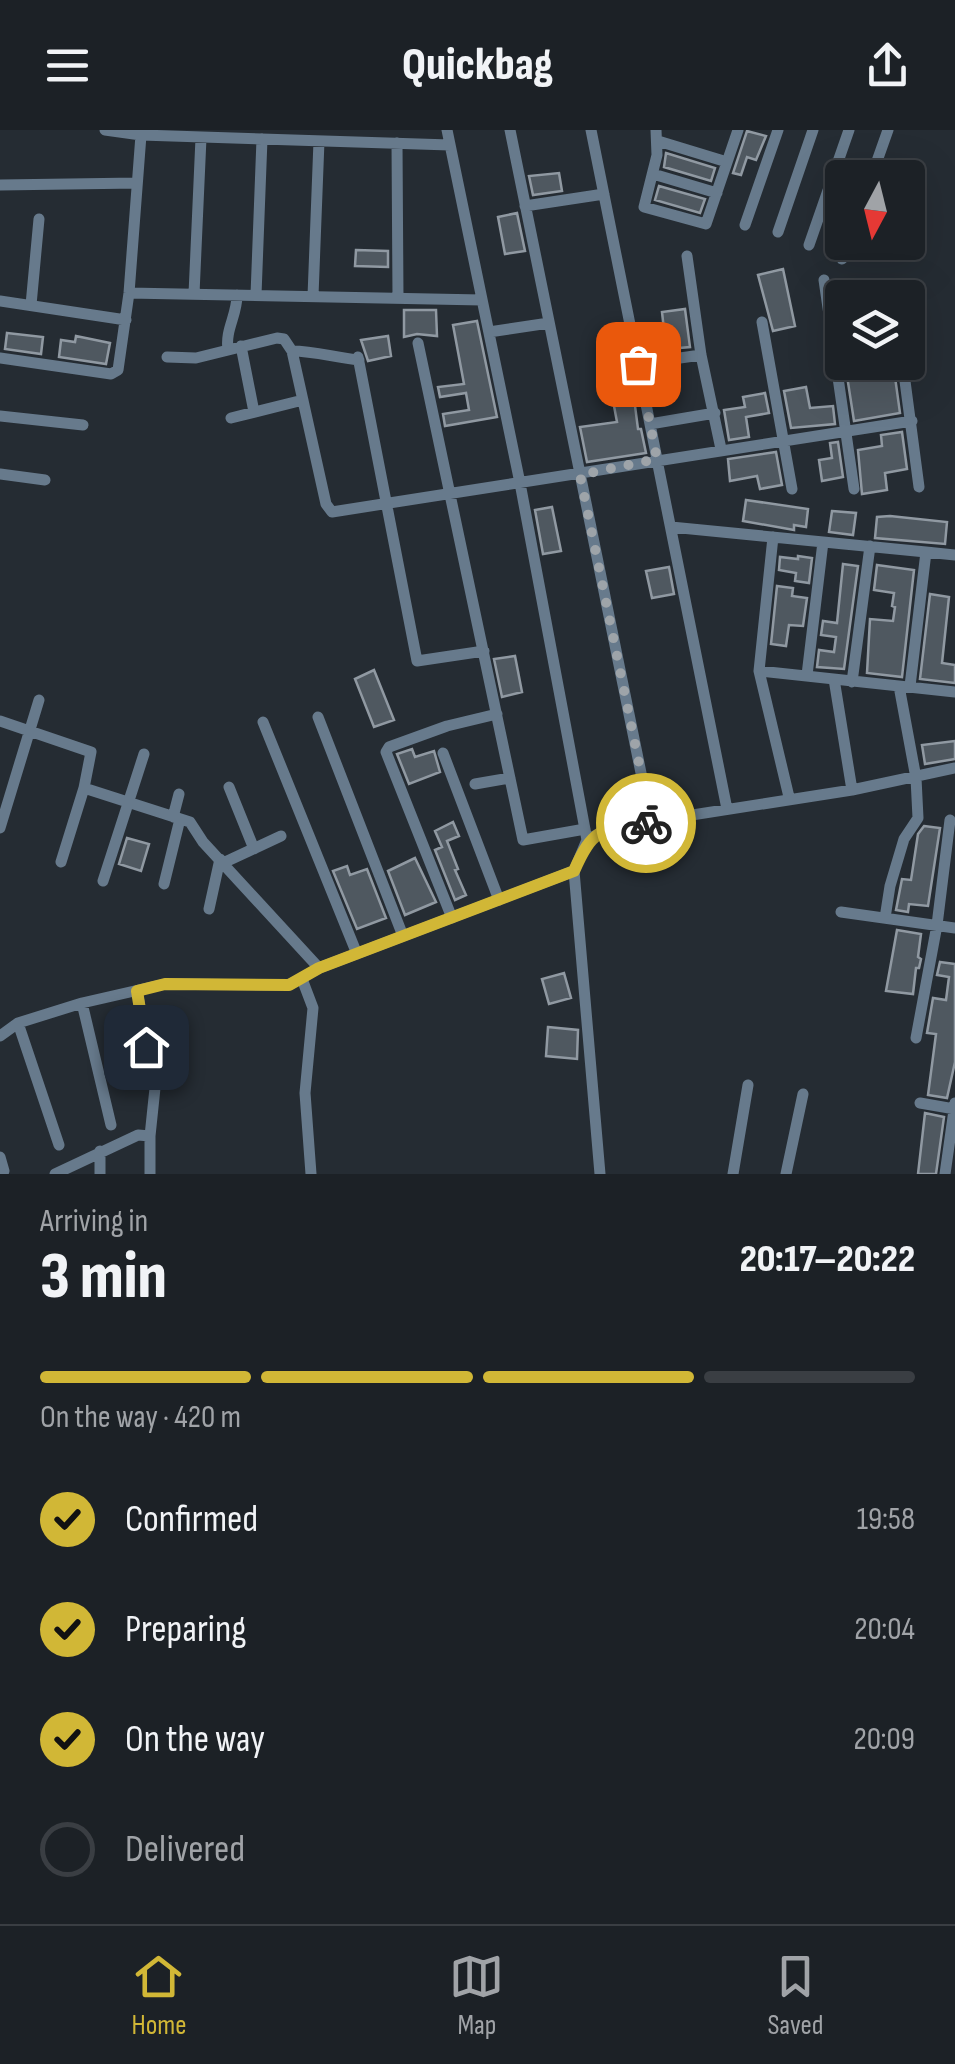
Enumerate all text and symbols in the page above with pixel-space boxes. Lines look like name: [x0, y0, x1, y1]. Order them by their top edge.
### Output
icon: menu: [40, 38, 95, 93]
text: Quickbag: [402, 38, 553, 93]
icon: share: [860, 38, 915, 93]
north arrow: [825, 160, 925, 260]
map controls: [825, 160, 925, 380]
button: layers: [825, 280, 925, 380]
pin: [596, 322, 681, 407]
icon: bag: [611, 337, 666, 392]
courier: [596, 773, 696, 873]
icon: bike: [619, 796, 674, 851]
pin: [104, 1005, 189, 1090]
icon: home: [119, 1020, 174, 1075]
text: Arriving in: [40, 1202, 148, 1241]
text: 20:17–20:22: [740, 1237, 915, 1282]
text: 3 min: [40, 1239, 167, 1317]
text: On the way · 420 m: [40, 1398, 241, 1437]
icon: check: [40, 1492, 95, 1547]
text: Confirmed: [125, 1497, 258, 1542]
text: 19:58: [857, 1500, 915, 1539]
icon: check: [40, 1602, 95, 1657]
text: Preparing: [125, 1607, 246, 1652]
text: 20:04: [854, 1610, 915, 1649]
icon: check: [40, 1712, 95, 1767]
text: On the way: [125, 1717, 265, 1762]
text: 20:09: [853, 1720, 915, 1759]
text: Delivered: [125, 1827, 245, 1872]
tab: Home: [131, 1949, 187, 2042]
tab: Map: [449, 1949, 504, 2042]
tab: Saved: [767, 1949, 824, 2042]

